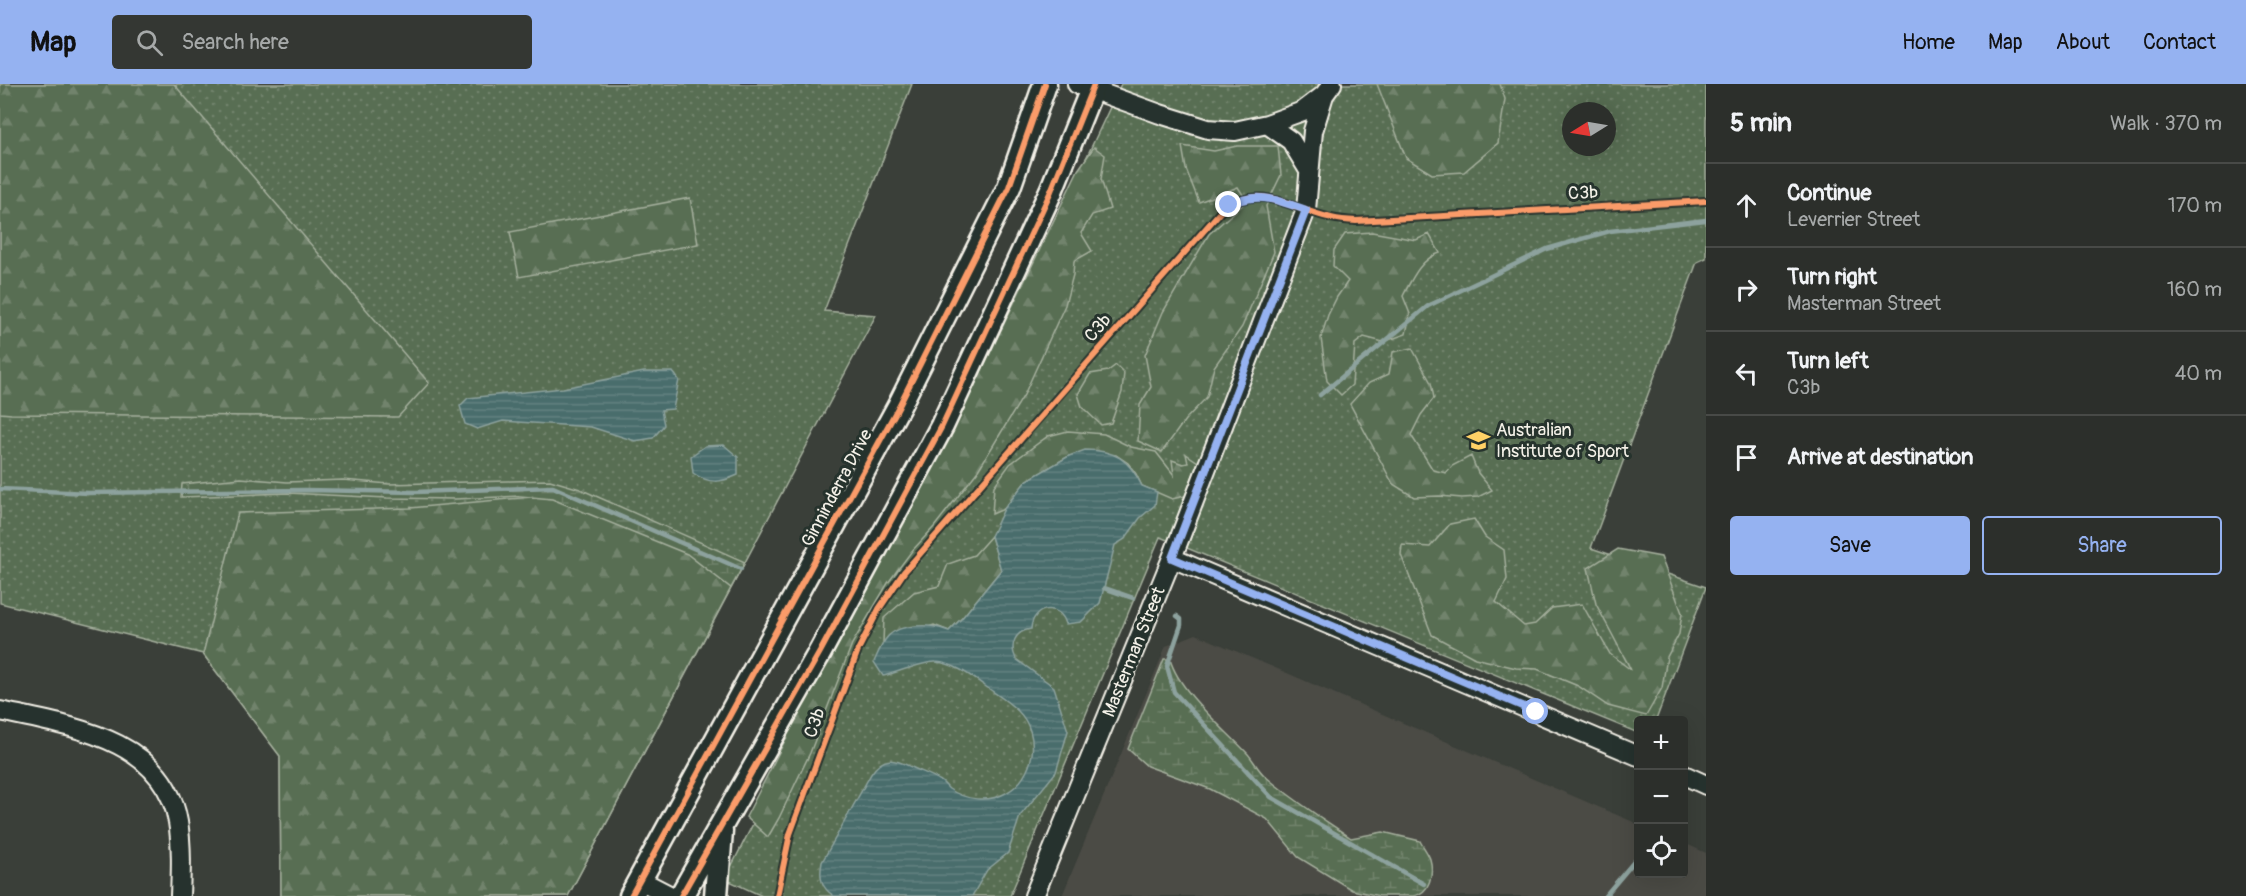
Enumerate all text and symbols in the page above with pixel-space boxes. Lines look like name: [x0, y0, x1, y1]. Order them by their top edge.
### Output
search box: [112, 15, 532, 69]
text: Map: [30, 25, 76, 60]
icon: search: [133, 26, 166, 59]
text: Search here: [181, 28, 289, 56]
text: Home: [1902, 29, 1955, 56]
text: Map: [1988, 29, 2023, 56]
text: About: [2056, 29, 2110, 56]
text: Contact: [2143, 29, 2216, 56]
north arrow: [1562, 102, 1616, 156]
text: 5 min: [1730, 107, 1792, 139]
text: Walk · 370 m: [2110, 111, 2222, 136]
text: Continue: [1787, 179, 1871, 207]
street label: C3b: [1567, 181, 1599, 205]
icon: ahead: [1730, 189, 1763, 222]
route end: [1215, 191, 1241, 217]
text: 170 m: [2168, 193, 2222, 218]
text: Leverrier Street: [1787, 207, 1920, 232]
text: Turn right: [1787, 263, 1877, 291]
icon: right: [1730, 273, 1763, 306]
text: 160 m: [2167, 277, 2222, 302]
text: Masterman Street: [1787, 291, 1941, 316]
street label: C3b: [1079, 309, 1117, 347]
text: Turn left: [1787, 347, 1869, 375]
icon: left: [1730, 357, 1763, 390]
text: 40 m: [2175, 361, 2222, 386]
text: C3b: [1787, 375, 1820, 400]
place label: Australian Institute of Sport: [1496, 419, 1630, 463]
street label: Ginninderra Drive: [796, 425, 878, 551]
school or university icon: Australian Institute of Sport: [1465, 427, 1491, 453]
icon: arrive: [1730, 441, 1763, 474]
text: Arrive at destination: [1787, 443, 1973, 471]
button: Save: [1730, 516, 1970, 575]
button: Share: [1982, 516, 2222, 575]
street label: Masterman Street: [1097, 583, 1171, 721]
route start: [1522, 698, 1548, 724]
street label: C3b: [799, 705, 831, 741]
map controls: [1634, 716, 1688, 878]
button: +: [1634, 716, 1688, 770]
button: −: [1634, 770, 1688, 824]
button: locate: [1634, 824, 1688, 878]

